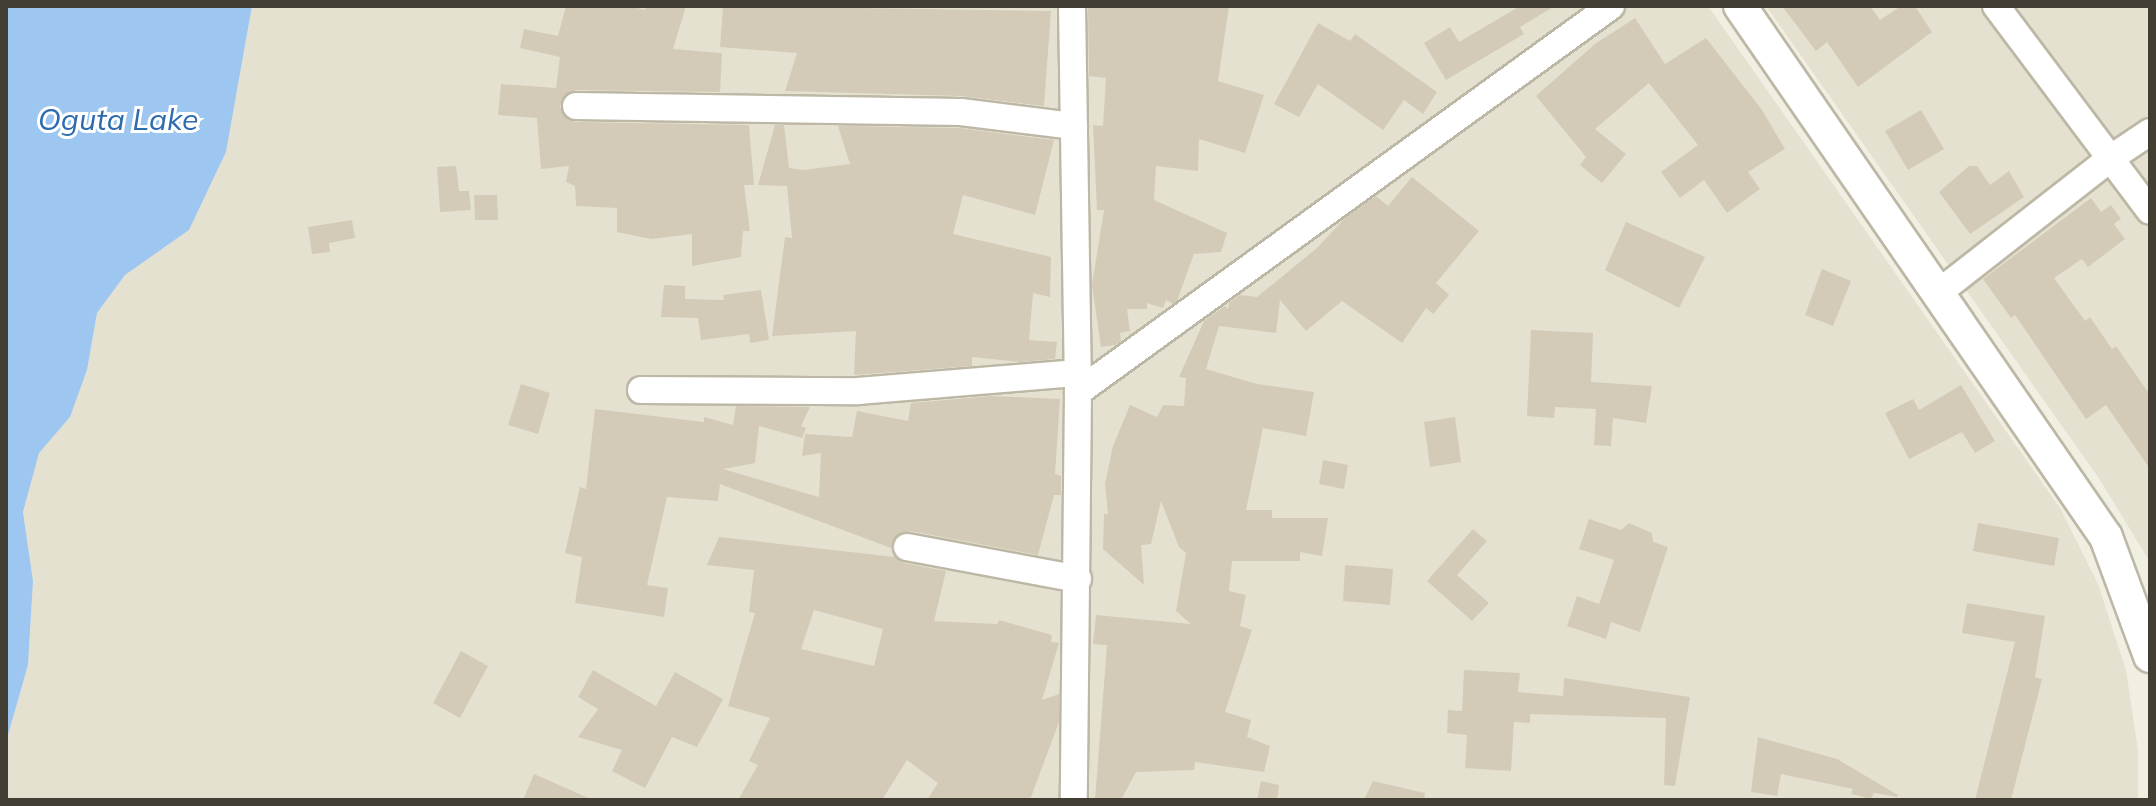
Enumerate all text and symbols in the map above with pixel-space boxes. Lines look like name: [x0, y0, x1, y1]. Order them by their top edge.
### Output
water label: Oguta Lake: [38, 101, 198, 137]

